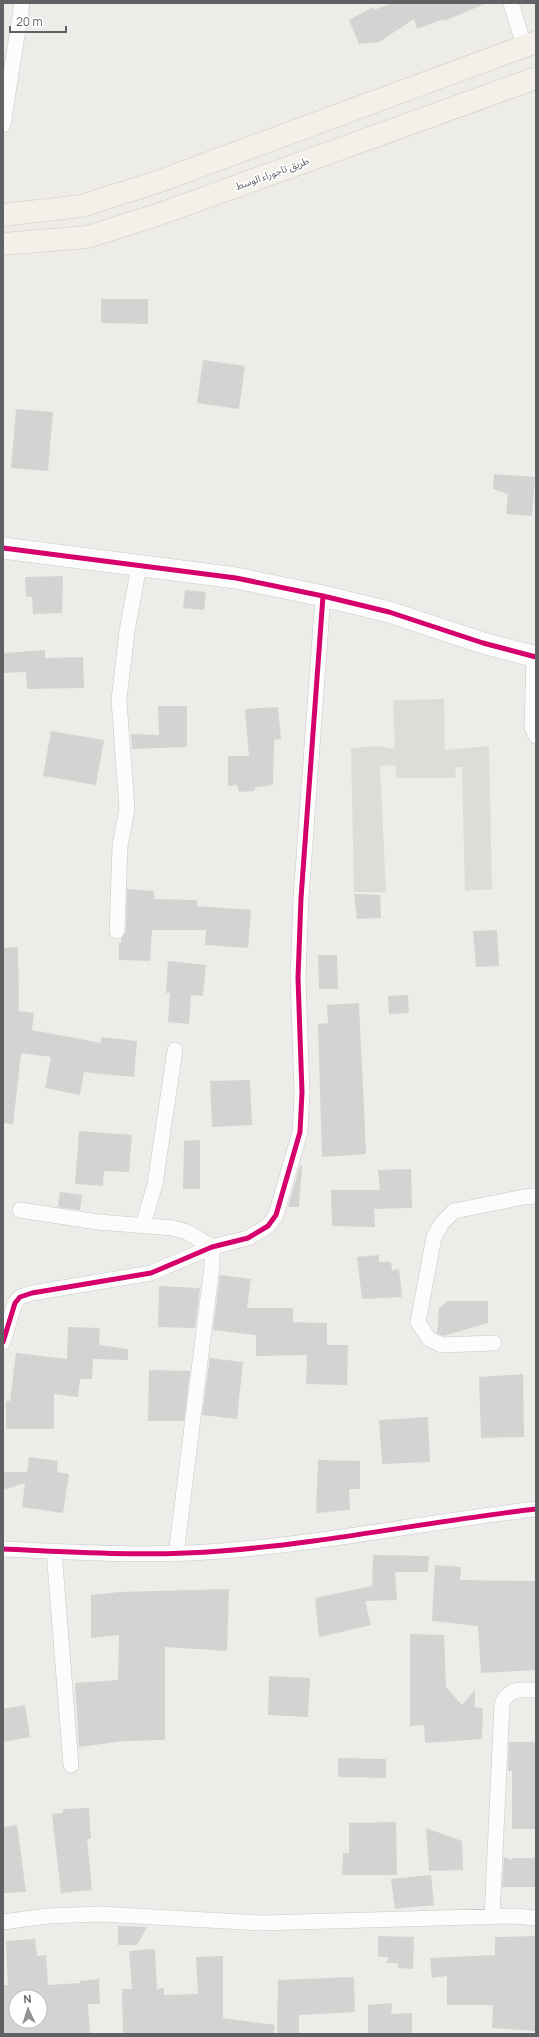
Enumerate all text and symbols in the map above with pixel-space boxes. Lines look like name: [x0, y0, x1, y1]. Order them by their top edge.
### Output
scale bar: [10, 8, 66, 34]
text: 20 m: [16, 13, 43, 30]
street label: طريق تاجوراء الوسط: [233, 153, 311, 193]
north arrow: [8, 1989, 48, 2029]
text: N: [23, 1991, 32, 2006]

